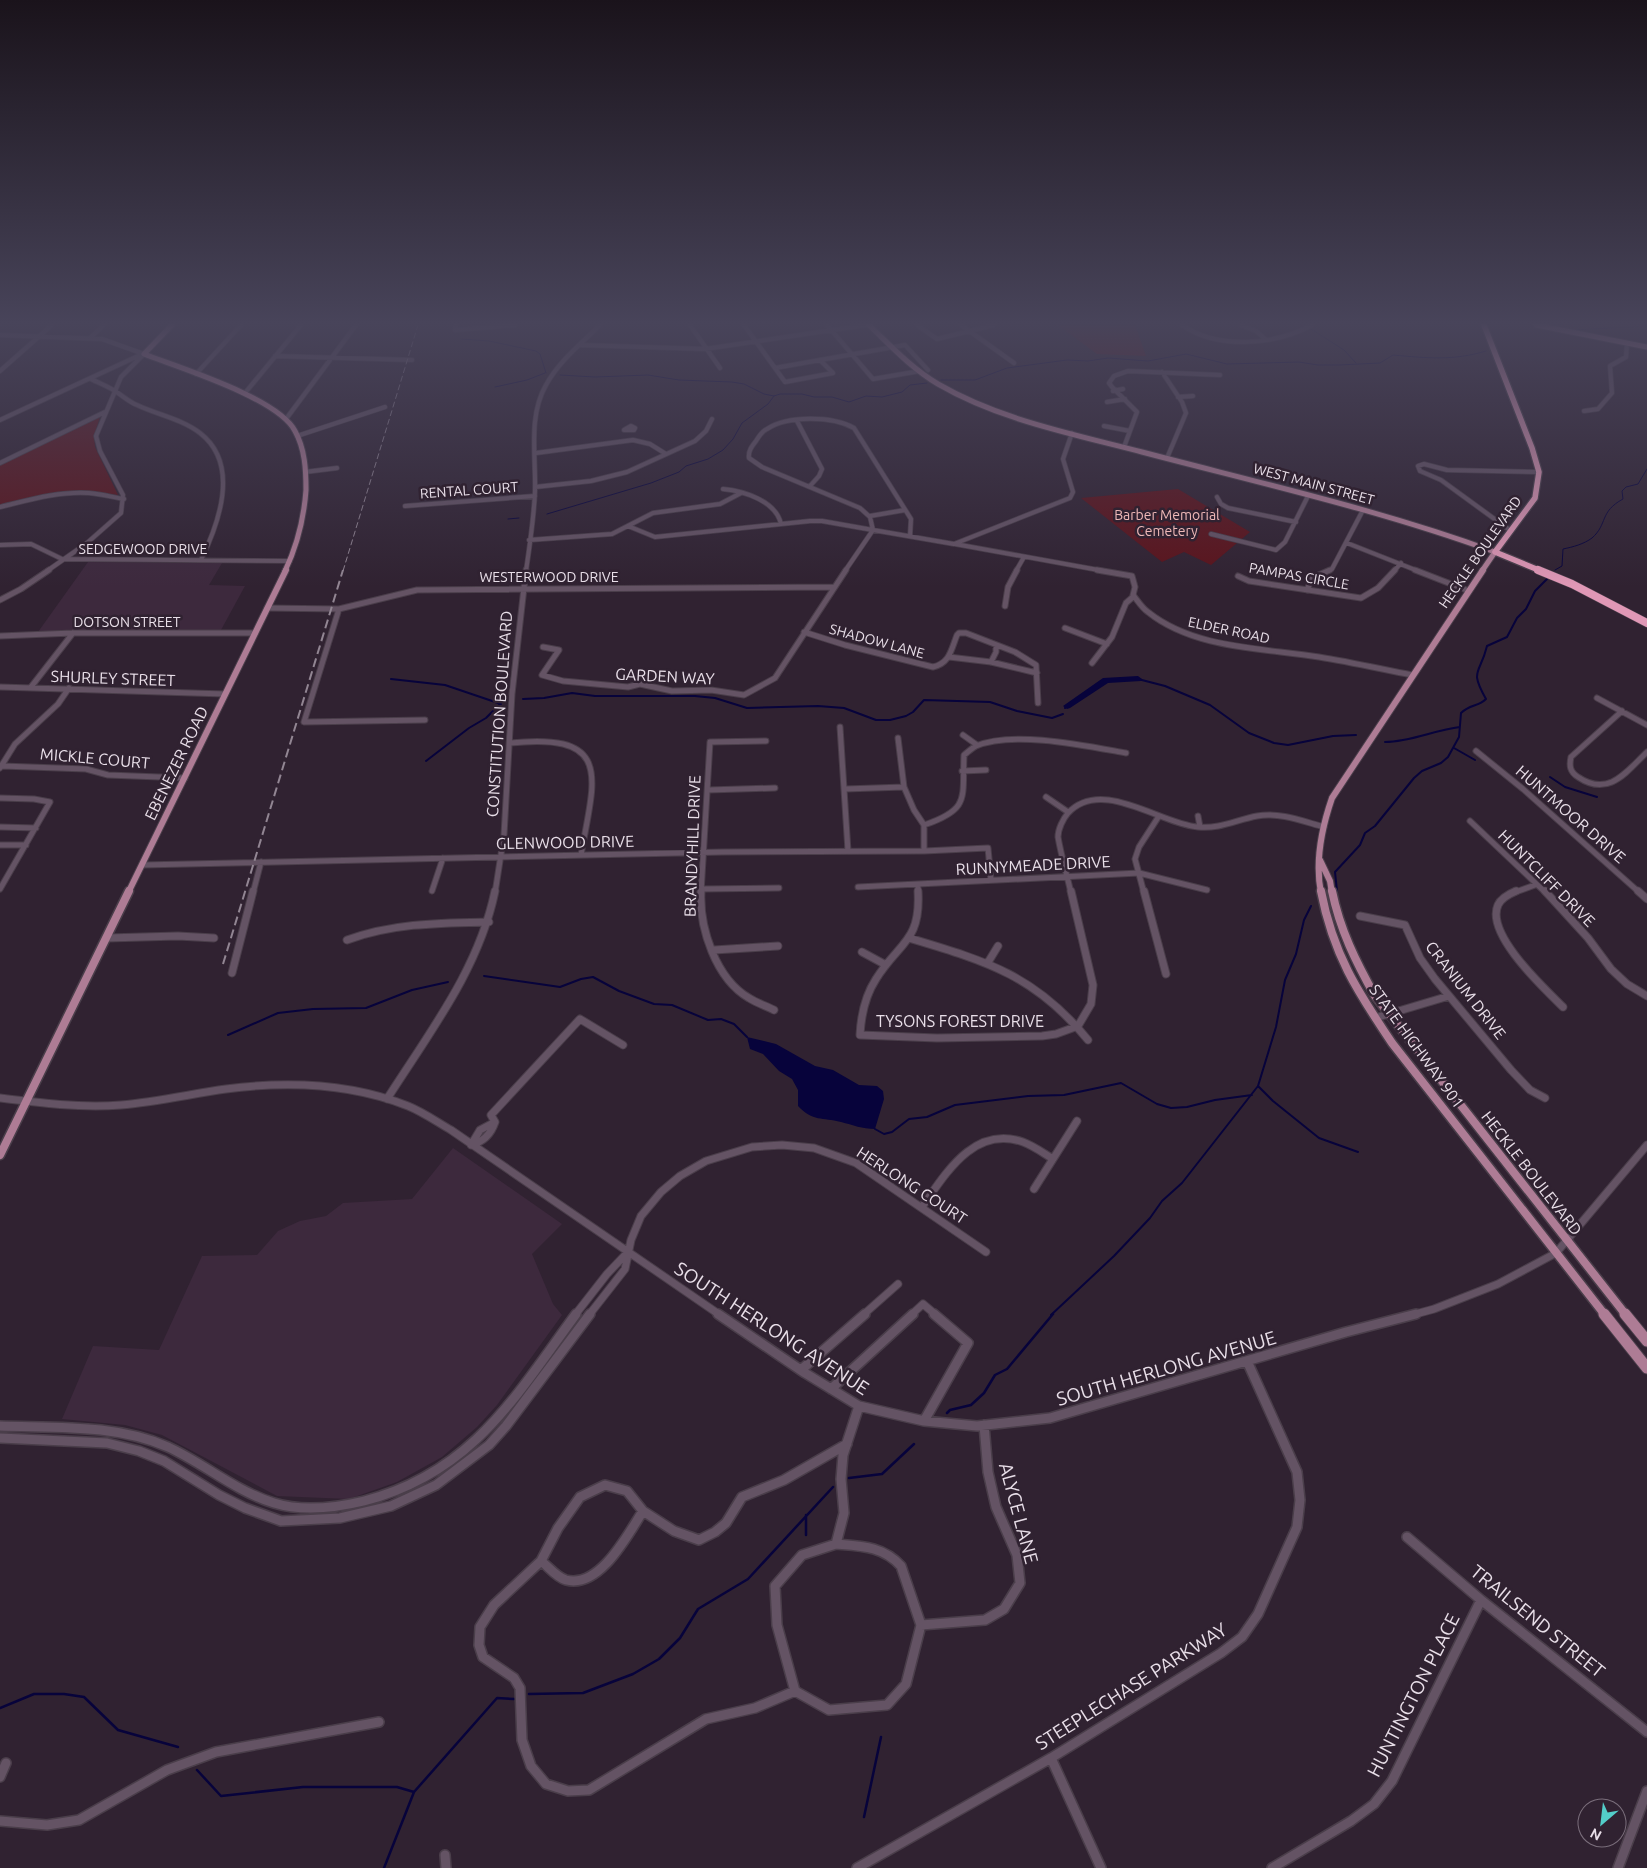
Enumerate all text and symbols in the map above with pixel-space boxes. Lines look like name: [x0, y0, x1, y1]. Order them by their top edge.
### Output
street label: WEST MAIN STREET: [1252, 460, 1376, 508]
street label: RENTAL COURT: [419, 479, 519, 501]
street label: HECKLE BOULEVARD: [1435, 493, 1525, 611]
park label: Barber Memorial Cemetery: [1114, 507, 1220, 539]
street label: SEDGEWOOD DRIVE: [79, 541, 208, 557]
street label: PAMPAS CIRCLE: [1248, 559, 1350, 593]
street label: WESTERWOOD DRIVE: [479, 569, 619, 585]
street label: CONSTITUTION BOULEVARD: [483, 610, 515, 818]
street label: DOTSON STREET: [73, 614, 181, 630]
street label: ELDER ROAD: [1187, 614, 1271, 646]
street label: SHADOW LANE: [828, 621, 926, 661]
street label: GARDEN WAY: [615, 664, 716, 688]
street label: SHURLEY STREET: [50, 667, 176, 689]
street label: EBENEZER ROAD: [141, 703, 211, 823]
street label: MICKLE COURT: [39, 744, 151, 772]
street label: HUNTMOOR DRIVE: [1513, 762, 1629, 867]
street label: BRANDYHILL DRIVE: [681, 775, 703, 917]
street label: HUNTCLIFF DRIVE: [1495, 826, 1599, 930]
street label: GLENWOOD DRIVE: [496, 832, 634, 852]
street label: RUNNYMEADE DRIVE: [955, 852, 1111, 878]
street label: CRANIUM DRIVE: [1422, 938, 1510, 1043]
street label: STATE HIGHWAY 901: [1366, 981, 1468, 1111]
street label: TYSONS FOREST DRIVE: [876, 1012, 1044, 1030]
street label: HECKLE BOULEVARD: [1478, 1108, 1586, 1238]
street label: HERLONG COURT: [854, 1143, 971, 1227]
street label: SOUTH HERLONG AVENUE: [671, 1257, 873, 1399]
street label: SOUTH HERLONG AVENUE: [1054, 1326, 1278, 1410]
street label: ALYCE LANE: [995, 1460, 1043, 1566]
street label: TRAILSEND STREET: [1466, 1560, 1610, 1682]
street label: HUNTINGTON PLACE: [1362, 1610, 1464, 1780]
street label: STEEPLECHASE PARKWAY: [1031, 1618, 1231, 1754]
north arrow: [1577, 1798, 1627, 1848]
text: N: [1588, 1825, 1604, 1844]

